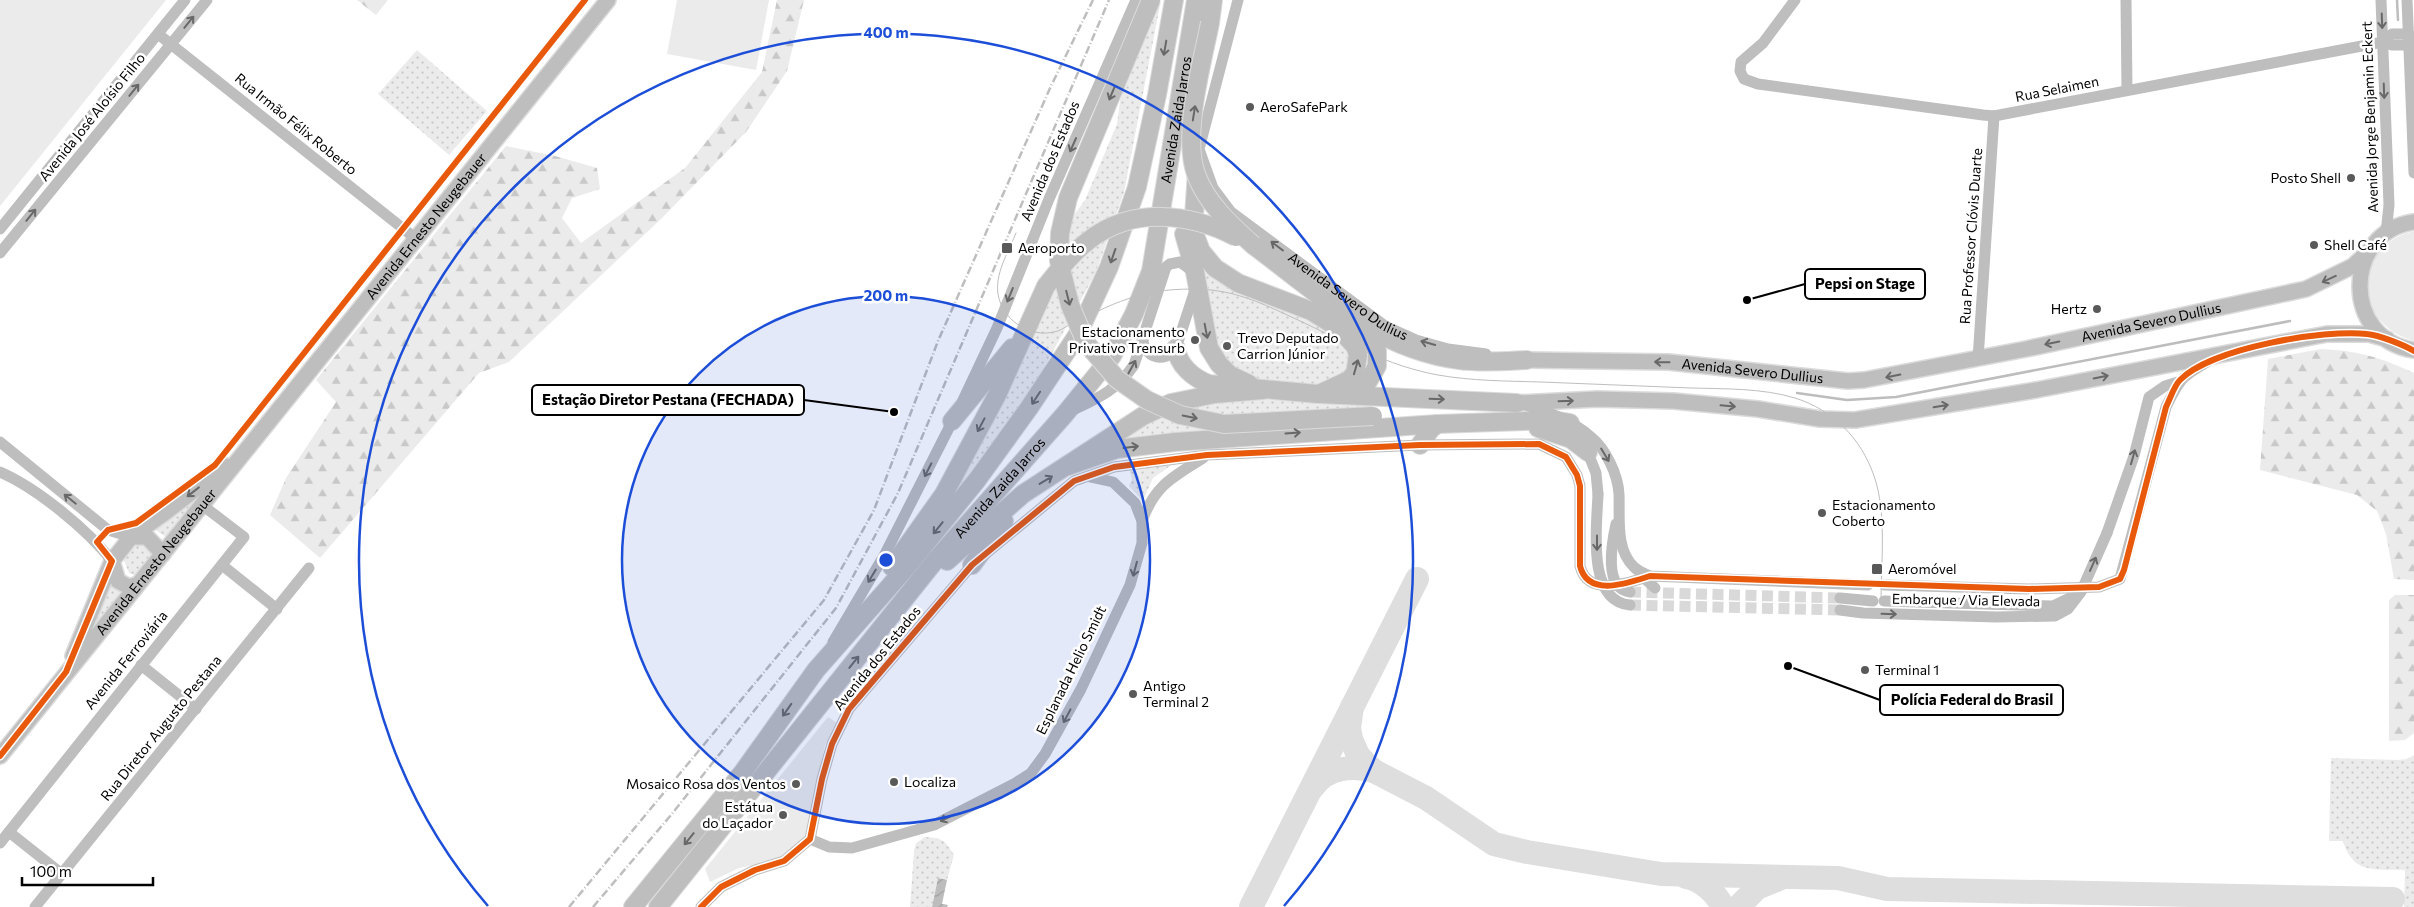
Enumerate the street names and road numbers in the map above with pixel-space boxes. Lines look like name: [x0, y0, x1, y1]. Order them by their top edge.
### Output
street label: Avenida Jorge Benjamin Eckert: [2358, 21, 2381, 213]
street label: Avenida José Aloísio Filho: [35, 49, 148, 184]
street label: Avenida Zaida Jarros: [1157, 55, 1195, 185]
street label: Rua Irmão Félix Roberto: [232, 69, 361, 178]
street label: Rua Selaimen: [2014, 72, 2100, 105]
street label: Avenida dos Estados: [1017, 98, 1083, 223]
street label: Rua Professor Clóvis Duarte: [1956, 147, 1985, 325]
street label: Avenida Ernesto Neugebauer: [362, 149, 490, 302]
street label: Avenida Severo Dullius: [1285, 248, 1411, 343]
street label: Avenida Severo Dullius: [2080, 298, 2223, 345]
street label: Avenida Severo Dullius: [1681, 354, 1824, 386]
street label: Avenida Zaida Jarros: [950, 434, 1048, 541]
street label: Avenida Ernesto Neugebauer: [92, 485, 220, 638]
street label: Embarque / Via Elevada: [1892, 590, 2040, 609]
street label: Avenida dos Estados: [829, 602, 924, 713]
street label: Esplanada Helio Smidt: [1032, 602, 1109, 737]
street label: Avenida Ferroviária: [81, 607, 171, 712]
street label: Rua Diretor Augusto Pestana: [97, 651, 225, 804]

